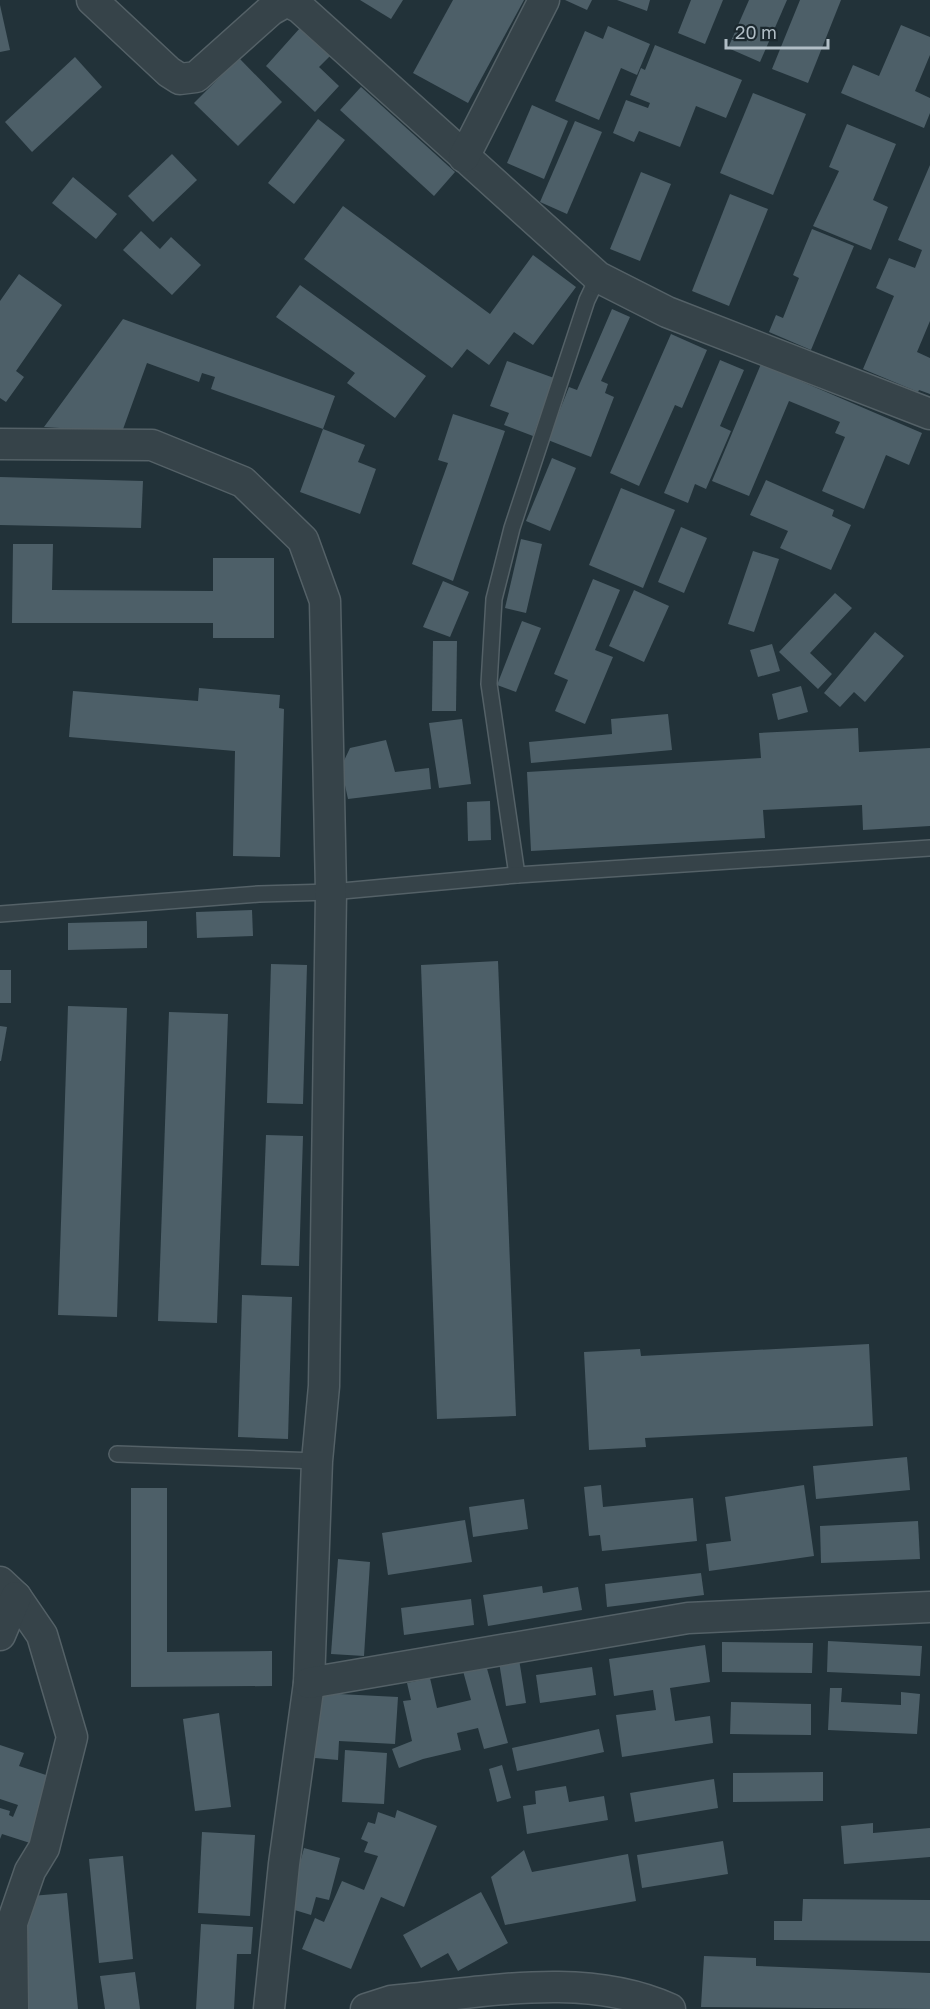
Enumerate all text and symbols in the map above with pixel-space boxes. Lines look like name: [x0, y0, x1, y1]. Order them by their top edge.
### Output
scale bar: [726, 12, 828, 50]
text: 20 m: [735, 21, 777, 43]

